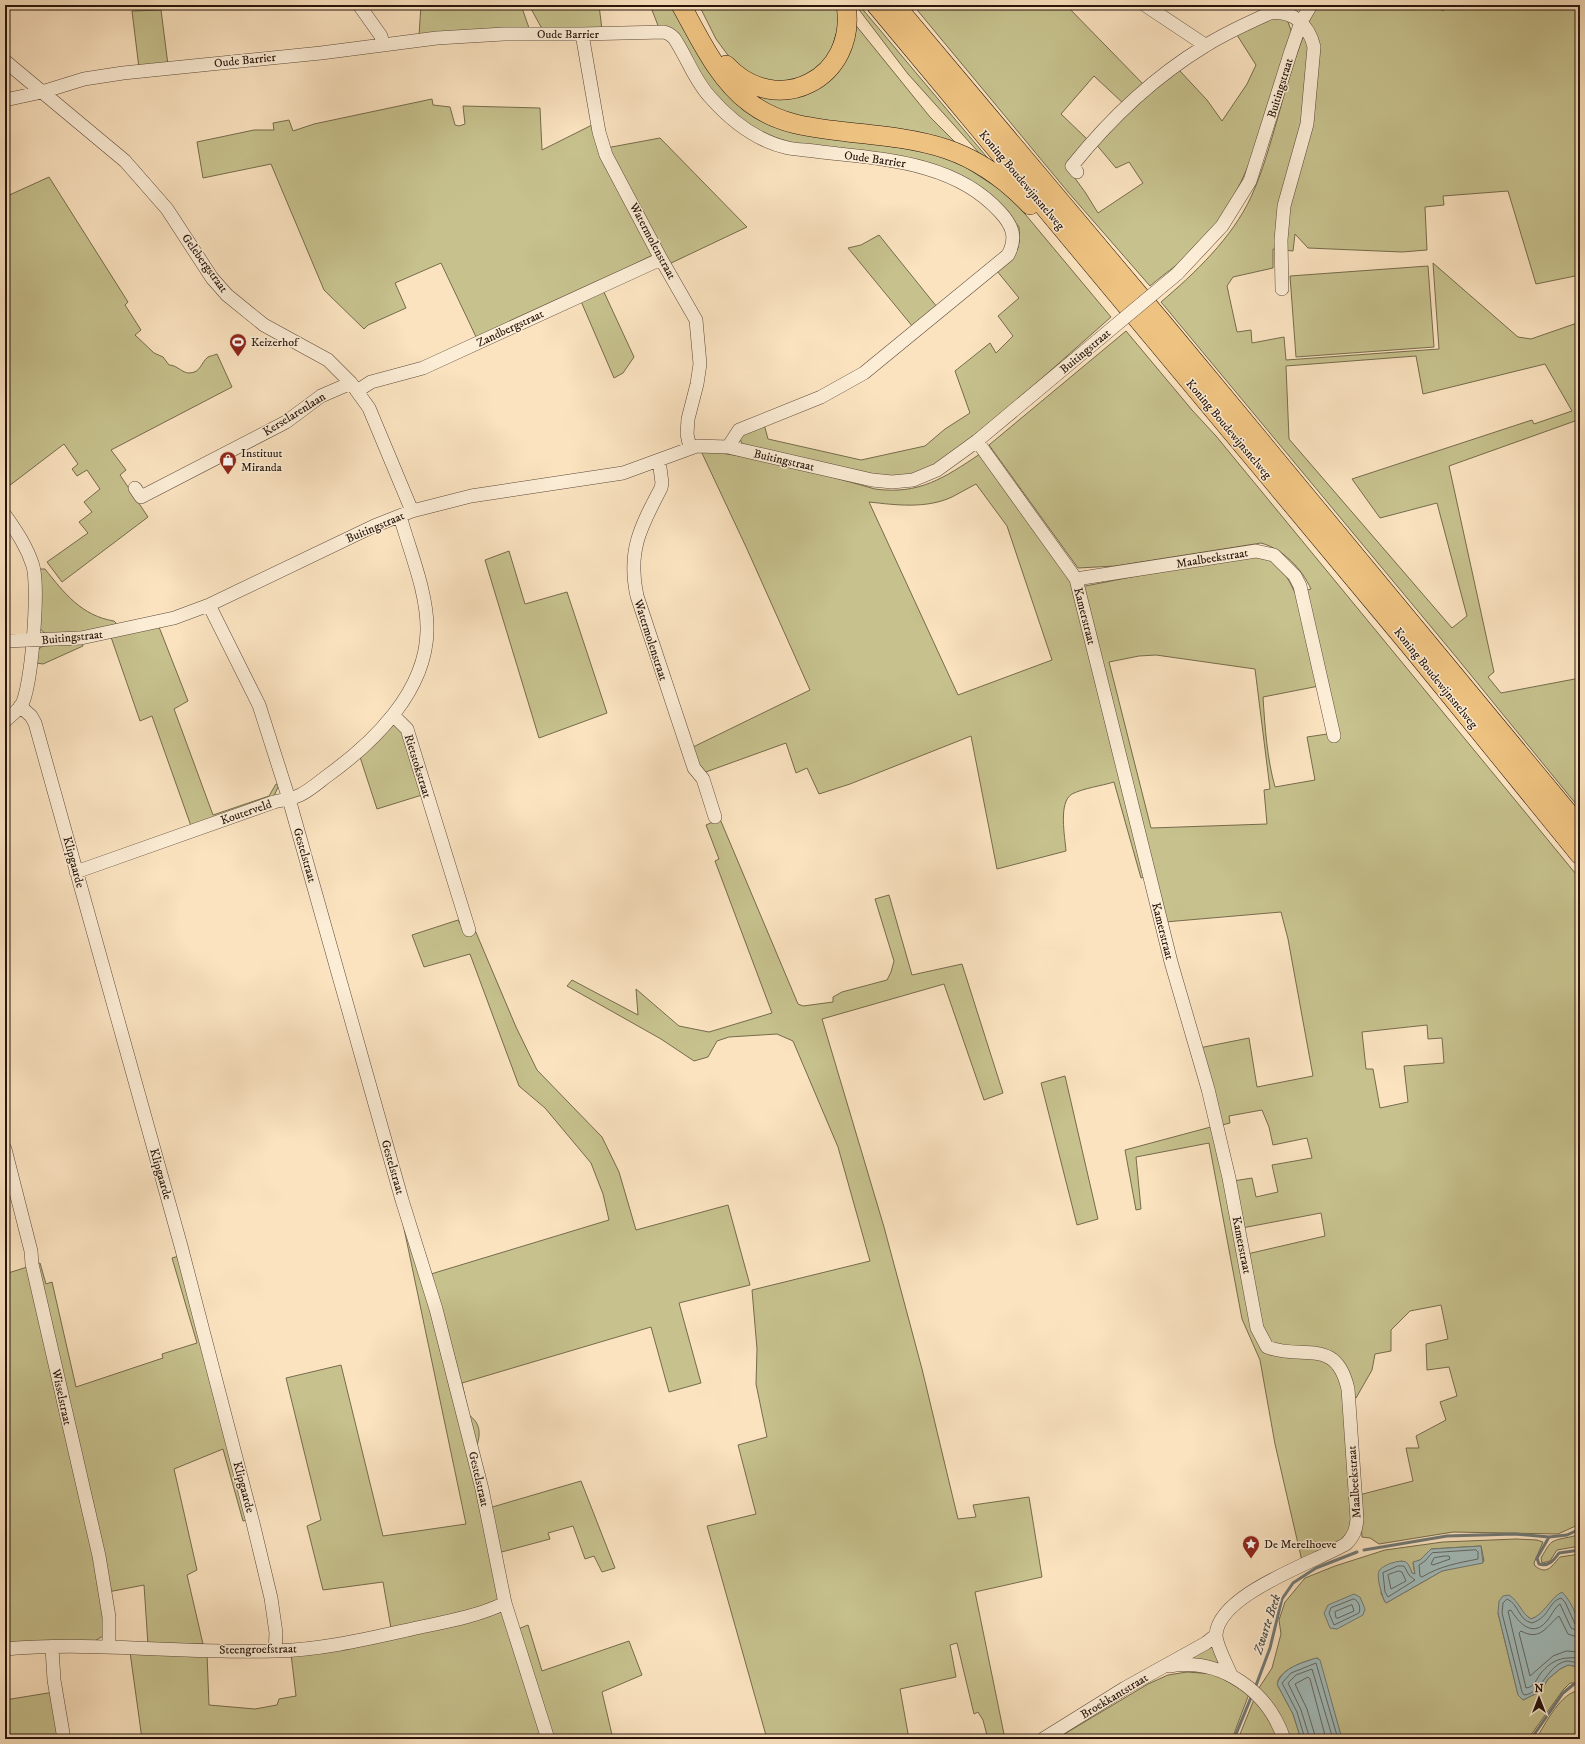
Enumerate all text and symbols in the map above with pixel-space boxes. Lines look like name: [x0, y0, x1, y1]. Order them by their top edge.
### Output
street label: Oude Barrier: [537, 27, 600, 42]
street label: Oude Barrier: [213, 50, 277, 71]
street label: Buitingstraat: [1264, 56, 1297, 120]
street label: Koning Boudewijnsnelweg: [976, 127, 1068, 233]
street label: Oude Barrier: [843, 148, 907, 171]
street label: Watermolenstraat: [626, 199, 679, 282]
street label: Gelebergstraat: [178, 231, 231, 296]
street label: Zandbergstraat: [474, 306, 546, 351]
street label: Buitingstraat: [1057, 326, 1114, 377]
sports icon: Keizerhof: [228, 332, 248, 357]
place label: Keizerhof: [251, 335, 300, 350]
street label: Koning Boudewijnsnelweg: [1183, 376, 1275, 482]
street label: Kerselarenlaan: [260, 389, 329, 440]
place label: Instituut Miranda: [241, 446, 283, 475]
street label: Buitingstraat: [752, 446, 816, 475]
shop icon: Instituut Miranda: [218, 450, 238, 475]
street label: Buitingstraat: [344, 508, 407, 546]
street label: Maalbeekstraat: [1175, 545, 1249, 572]
street label: Kamerstraat: [1070, 586, 1099, 646]
street label: Watermolenstraat: [630, 597, 671, 683]
street label: Koning Boudewijnsnelweg: [1390, 625, 1481, 732]
street label: Buitingstraat: [41, 627, 104, 648]
street label: Rietstokstraat: [401, 732, 434, 800]
street label: Kouterveld: [219, 797, 274, 828]
street label: Gestelstraat: [290, 826, 320, 884]
street label: Klipgaarde: [59, 835, 88, 889]
street label: Kamerstraat: [1148, 901, 1177, 961]
street label: Gestelstraat: [378, 1138, 408, 1196]
street label: Klipgaarde: [146, 1147, 175, 1201]
street label: Kamerstraat: [1229, 1215, 1254, 1275]
street label: Wisselstraat: [48, 1367, 75, 1427]
street label: Maalbeekstraat: [1344, 1445, 1365, 1519]
street label: Gestelstraat: [465, 1450, 492, 1508]
street label: Klipgaarde: [229, 1460, 258, 1514]
place icon: De Merelhoeve: [1241, 1534, 1261, 1559]
place label: De Merelhoeve: [1264, 1537, 1337, 1552]
water label: Zwarte Beek: [1249, 1592, 1284, 1657]
street label: Steengroefstraat: [219, 1641, 297, 1658]
street label: Broekkantstraat: [1078, 1670, 1151, 1722]
north arrow: [1519, 1678, 1559, 1718]
text: N: [1534, 1682, 1544, 1696]

